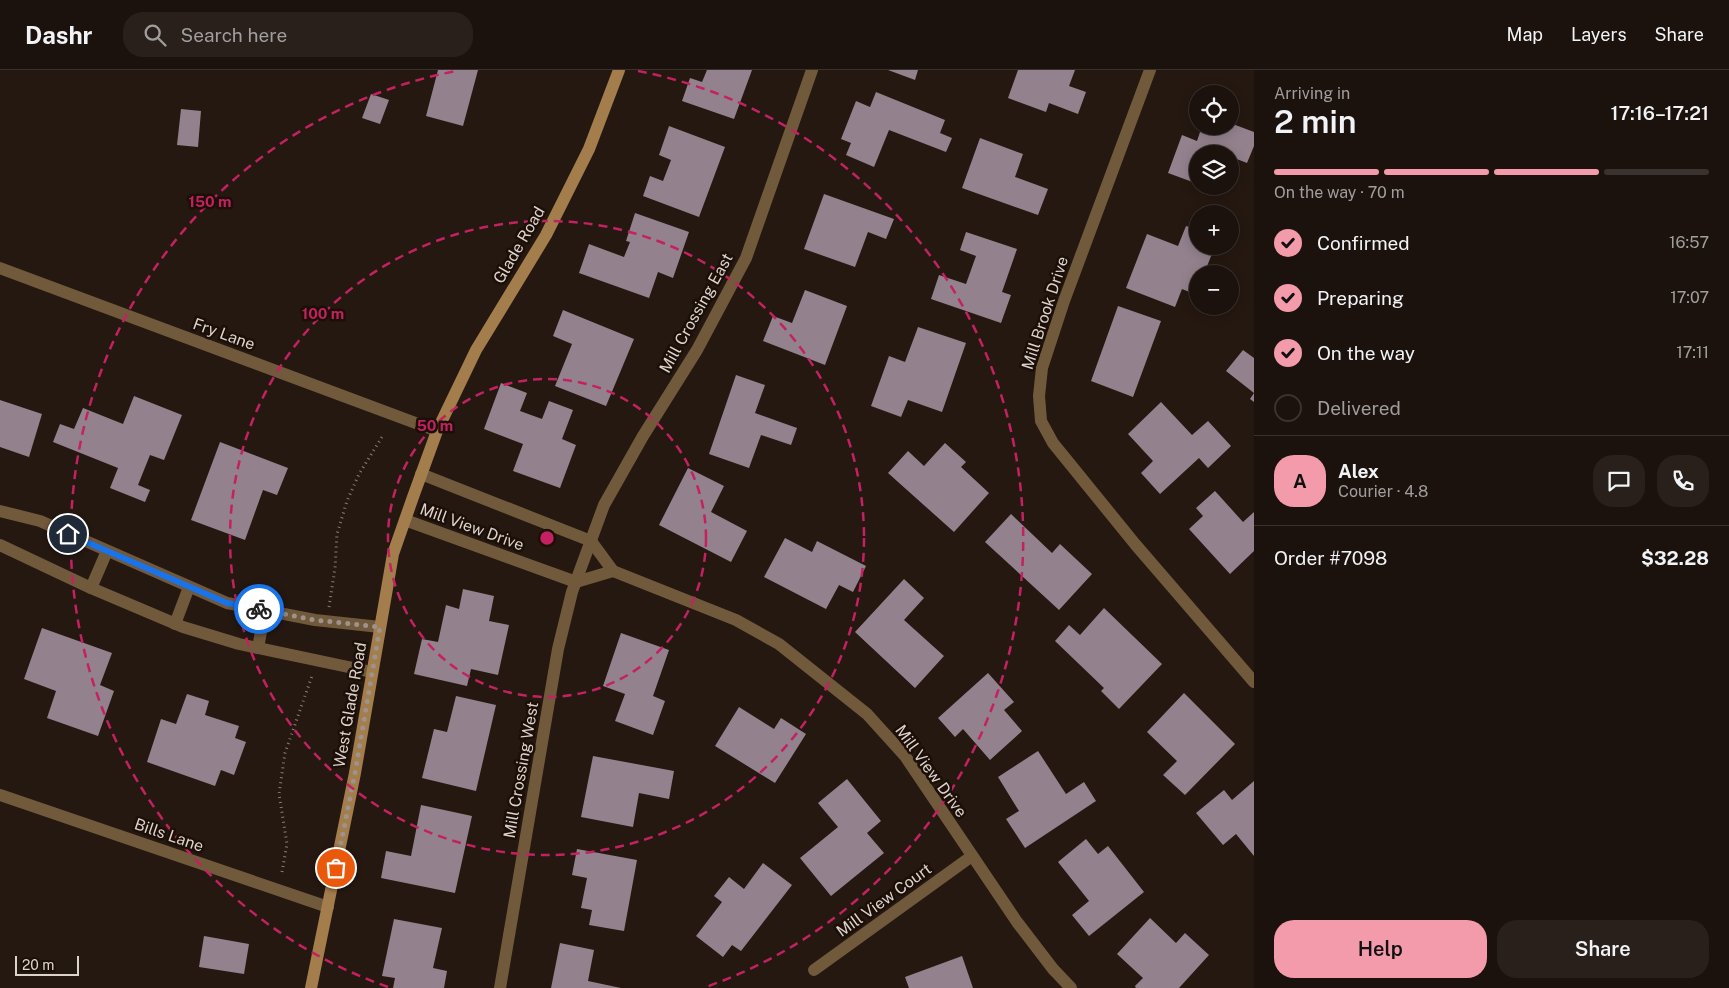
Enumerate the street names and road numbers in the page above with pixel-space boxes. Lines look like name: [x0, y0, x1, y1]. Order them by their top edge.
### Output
street label: Glade Road: [489, 203, 549, 287]
street label: Mill Crossing East: [655, 250, 737, 376]
street label: Mill Brook Drive: [1018, 254, 1072, 372]
street label: Fry Lane: [190, 314, 258, 354]
street label: Mill View Drive: [417, 499, 527, 555]
street label: West Glade Road: [330, 641, 370, 769]
street label: Mill Crossing West: [500, 700, 542, 840]
street label: Mill View Drive: [891, 721, 971, 821]
street label: Bills Lane: [132, 814, 206, 856]
street label: Mill View Court: [833, 859, 935, 941]

